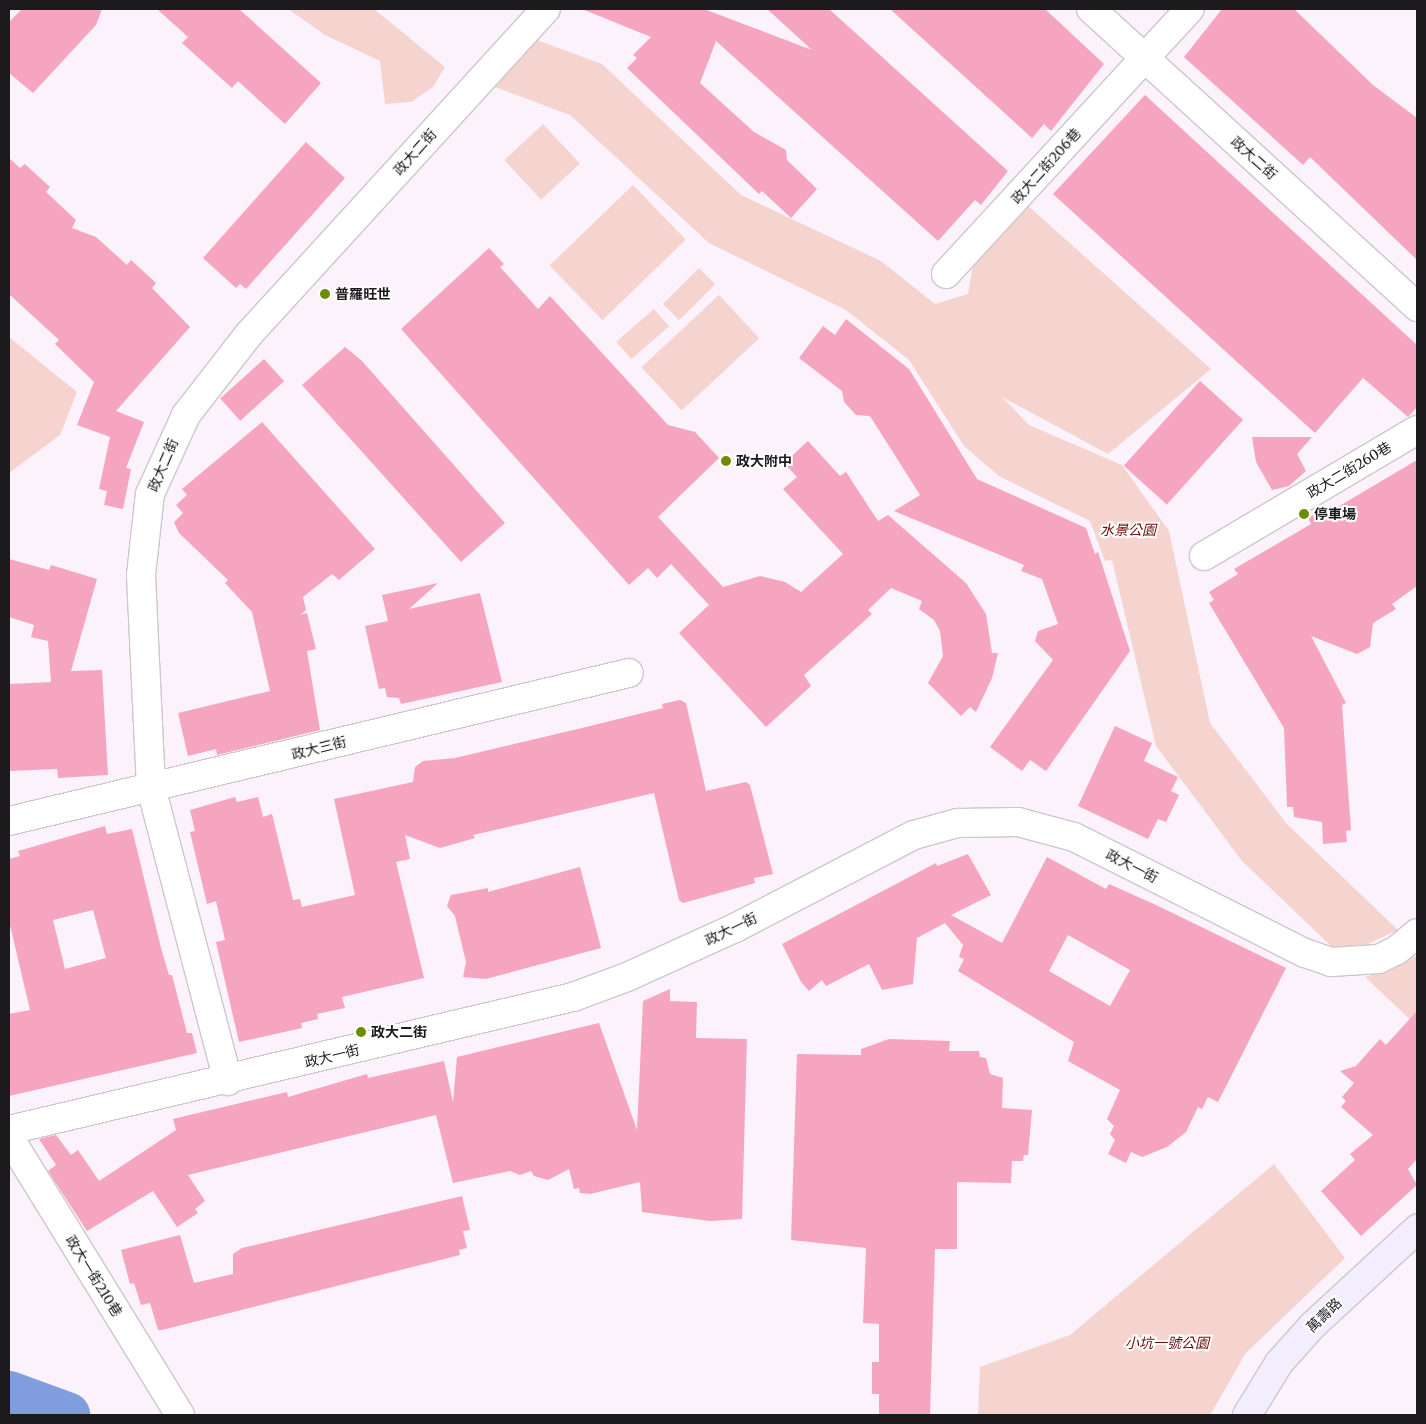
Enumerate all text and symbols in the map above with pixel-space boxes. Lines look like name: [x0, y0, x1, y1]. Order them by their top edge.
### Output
street label: 政大二街206巷: [1008, 125, 1084, 207]
street label: 政大二街: [390, 126, 440, 178]
street label: 政大二街: [1228, 133, 1280, 183]
place label: 普羅旺世: [335, 286, 391, 302]
marker: 普羅旺世: [319, 288, 331, 300]
street label: 政大二街: [144, 436, 182, 494]
street label: 政大二街260巷: [1304, 438, 1394, 502]
place label: 政大附中: [736, 453, 792, 469]
marker: 政大附中: [720, 455, 732, 467]
place label: 停車場: [1314, 506, 1356, 522]
marker: 停車場: [1298, 508, 1310, 520]
park label: 水景公園: [1100, 522, 1156, 538]
street label: 政大三街: [290, 733, 348, 763]
street label: 政大一街: [1103, 846, 1161, 886]
street label: 政大一街: [702, 909, 760, 949]
place label: 政大二街: [371, 1024, 427, 1040]
marker: 政大二街: [355, 1026, 367, 1038]
street label: 政大一街: [303, 1041, 361, 1071]
street label: 政大一街210巷: [62, 1232, 126, 1320]
street label: 萬壽路: [1303, 1294, 1345, 1336]
park label: 小坑一號公園: [1125, 1335, 1209, 1351]

